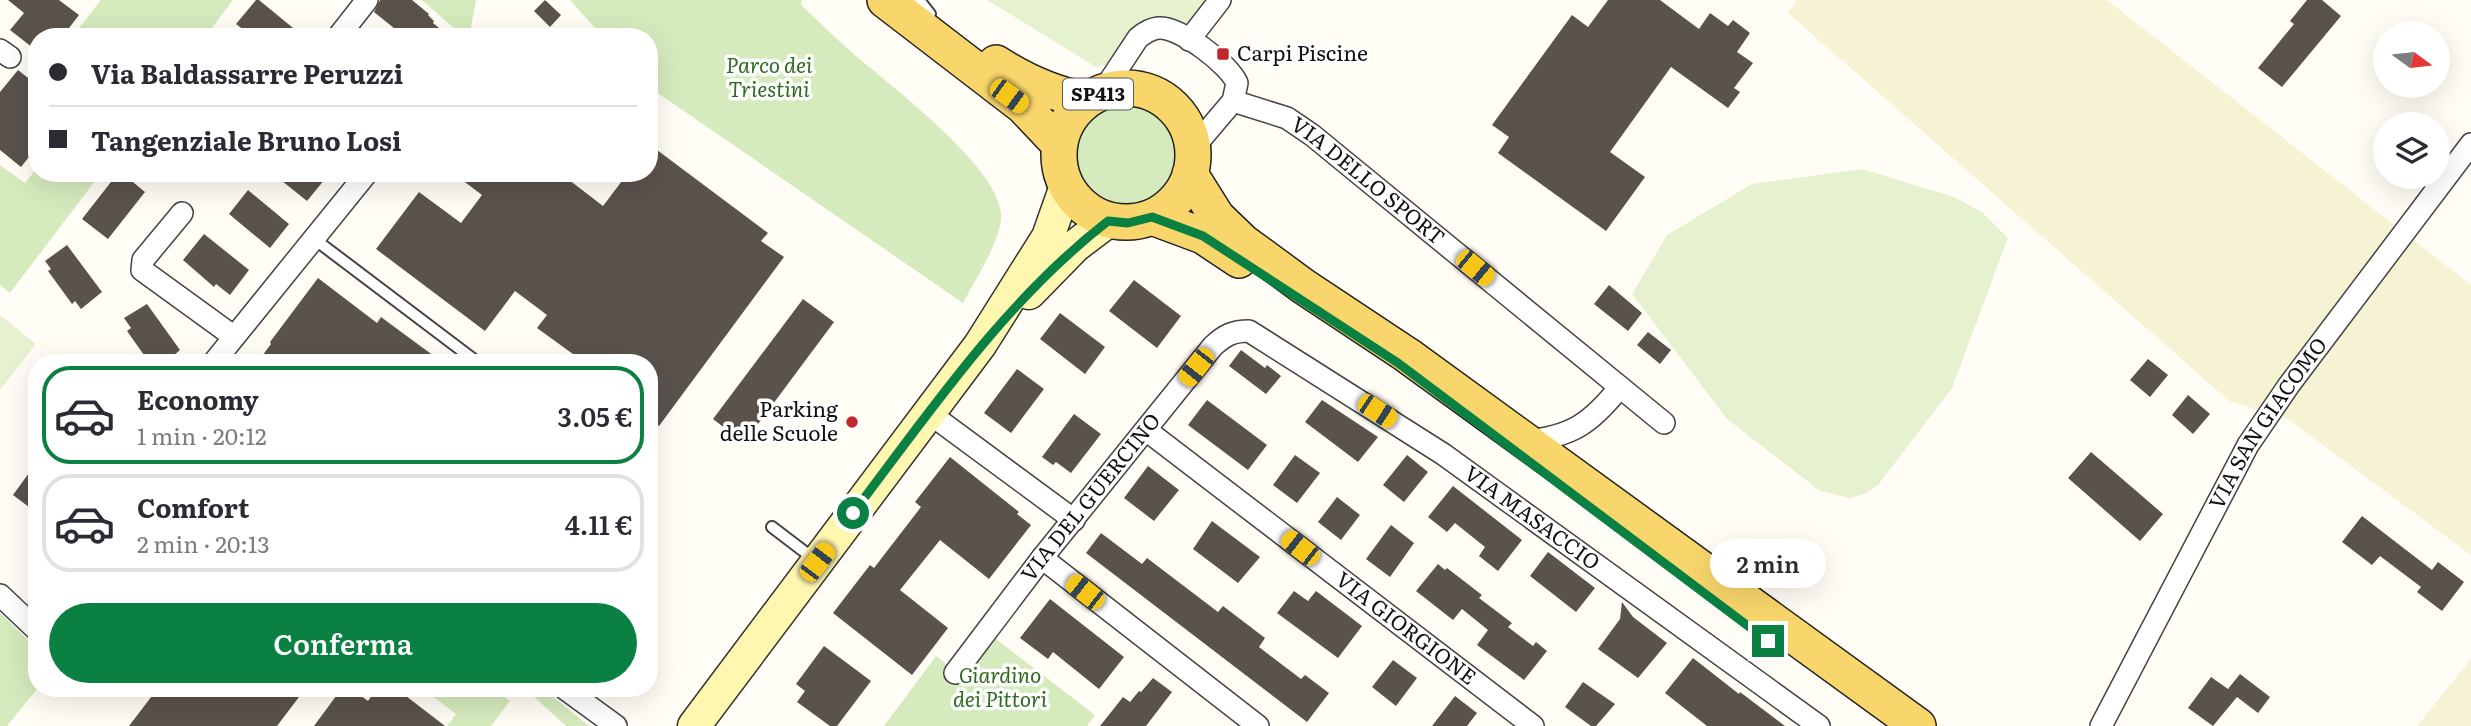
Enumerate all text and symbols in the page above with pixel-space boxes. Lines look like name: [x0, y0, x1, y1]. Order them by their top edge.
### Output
north arrow: [2373, 21, 2450, 98]
map controls: [2373, 21, 2450, 189]
place label: Carpi Piscine: [1237, 36, 1368, 67]
marker: Carpi Piscine: [1215, 46, 1231, 62]
park label: Parco dei Triestini: [726, 48, 813, 103]
text: Via Baldassarre Peruzzi: [91, 53, 403, 92]
car: [986, 75, 1033, 117]
road number: SP413: [1063, 78, 1133, 110]
street label: VIA DELLO SPORT: [1286, 107, 1453, 251]
button: layers: [2373, 112, 2450, 189]
text: Tangenziale Bruno Losi: [91, 120, 401, 159]
car: [1453, 247, 1498, 289]
street label: VIA SAN GIACOMO: [2199, 330, 2333, 514]
car: [1175, 344, 1218, 390]
text: Economy: [137, 379, 259, 418]
icon: car: [53, 384, 116, 447]
car: [1354, 391, 1401, 431]
place label: Parking delle Scuole: [720, 392, 838, 447]
text: 3.05 €: [558, 396, 633, 435]
street label: VIA DEL GUERCINO: [1012, 405, 1166, 587]
marker: Parking delle Scuole: [844, 414, 860, 430]
text: 1 min · 20:12: [137, 418, 267, 452]
street label: VIA MASACCIO: [1459, 456, 1608, 576]
text: Comfort: [137, 487, 249, 526]
icon: car: [53, 492, 116, 555]
route start: [837, 497, 869, 529]
text: 4.11 €: [565, 504, 633, 543]
text: 2 min · 20:13: [137, 526, 270, 560]
car: [1277, 527, 1324, 569]
car: [796, 539, 839, 585]
callout: 2 min: [1710, 540, 1826, 588]
text: 2 min: [1736, 546, 1800, 580]
street label: VIA GIORGIONE: [1330, 563, 1484, 691]
car: [1062, 571, 1109, 613]
button: Conferma: [49, 603, 637, 683]
route end: [1752, 625, 1784, 657]
park label: Giardino dei Pittori: [953, 658, 1048, 713]

